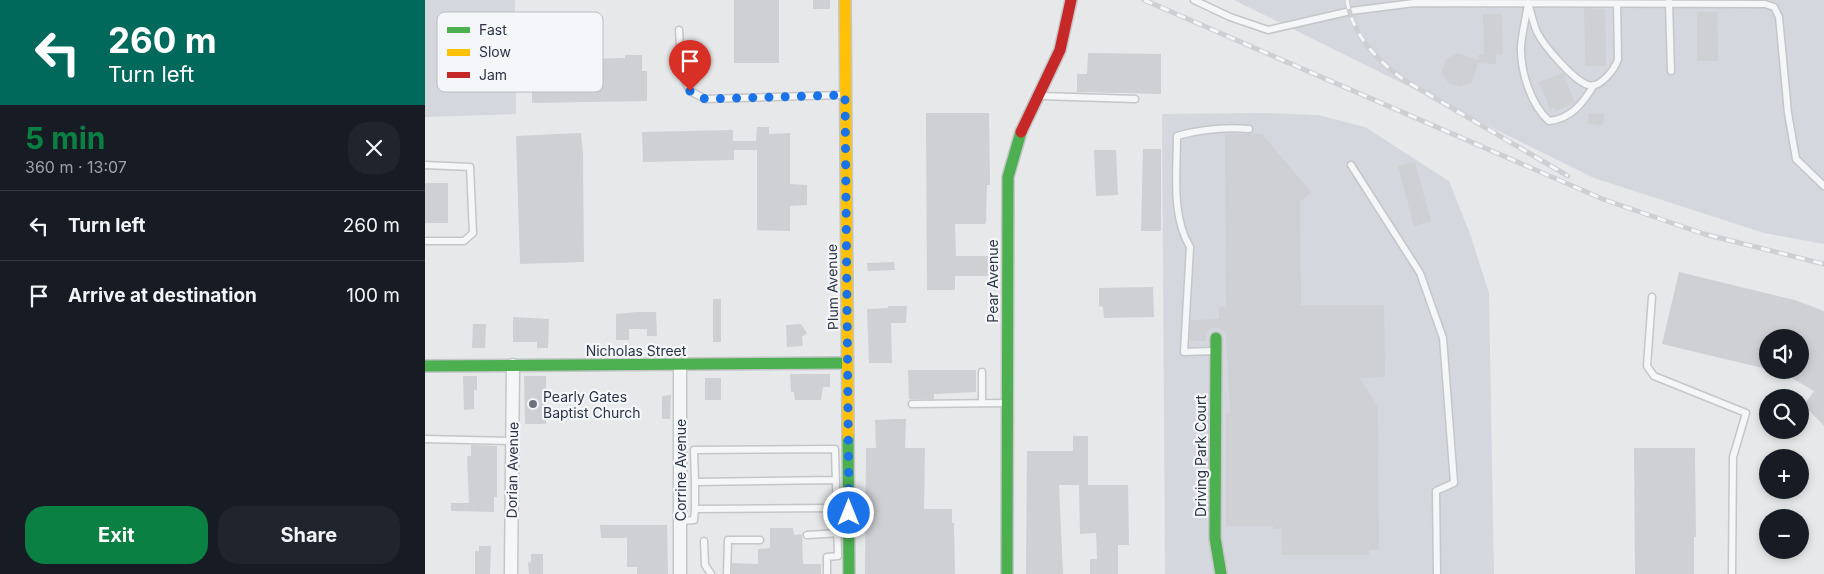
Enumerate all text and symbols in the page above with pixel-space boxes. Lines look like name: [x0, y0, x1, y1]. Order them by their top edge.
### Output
legend: [437, 12, 603, 92]
text: 260 m: [108, 19, 217, 61]
icon: left: [25, 20, 90, 85]
text: Fast: [479, 21, 507, 38]
pin: [669, 40, 711, 91]
text: Slow: [479, 43, 511, 60]
icon: arrive: [676, 47, 704, 75]
text: Turn left: [108, 61, 194, 87]
text: Jam: [479, 66, 507, 83]
text: 5 min: [25, 120, 105, 156]
button: close: [348, 122, 400, 174]
text: 360 m · 13:07: [25, 157, 127, 177]
icon: left: [25, 212, 53, 240]
text: Turn left: [68, 214, 146, 237]
text: 260 m: [343, 214, 400, 237]
street label: Pear Avenue: [984, 239, 1001, 323]
street label: Plum Avenue: [823, 244, 841, 330]
icon: arrive: [25, 282, 53, 310]
text: Arrive at destination: [68, 284, 257, 307]
text: 100 m: [346, 284, 400, 307]
map controls: [1759, 329, 1809, 559]
button: sound: [1759, 329, 1809, 379]
street label: Nicholas Street: [586, 342, 687, 359]
place label: Pearly Gates Baptist Church: [543, 388, 641, 421]
button: search: [1759, 389, 1809, 439]
street label: Driving Park Court: [1192, 395, 1209, 517]
marker: Pearly Gates Baptist Church: [527, 398, 539, 410]
street label: Corrine Avenue: [672, 419, 689, 521]
street label: Dorian Avenue: [503, 422, 521, 518]
button: +: [1759, 449, 1809, 499]
position arrow: [822, 486, 874, 538]
button: Exit: [25, 506, 208, 564]
button: Share: [218, 506, 400, 564]
button: −: [1759, 509, 1809, 559]

